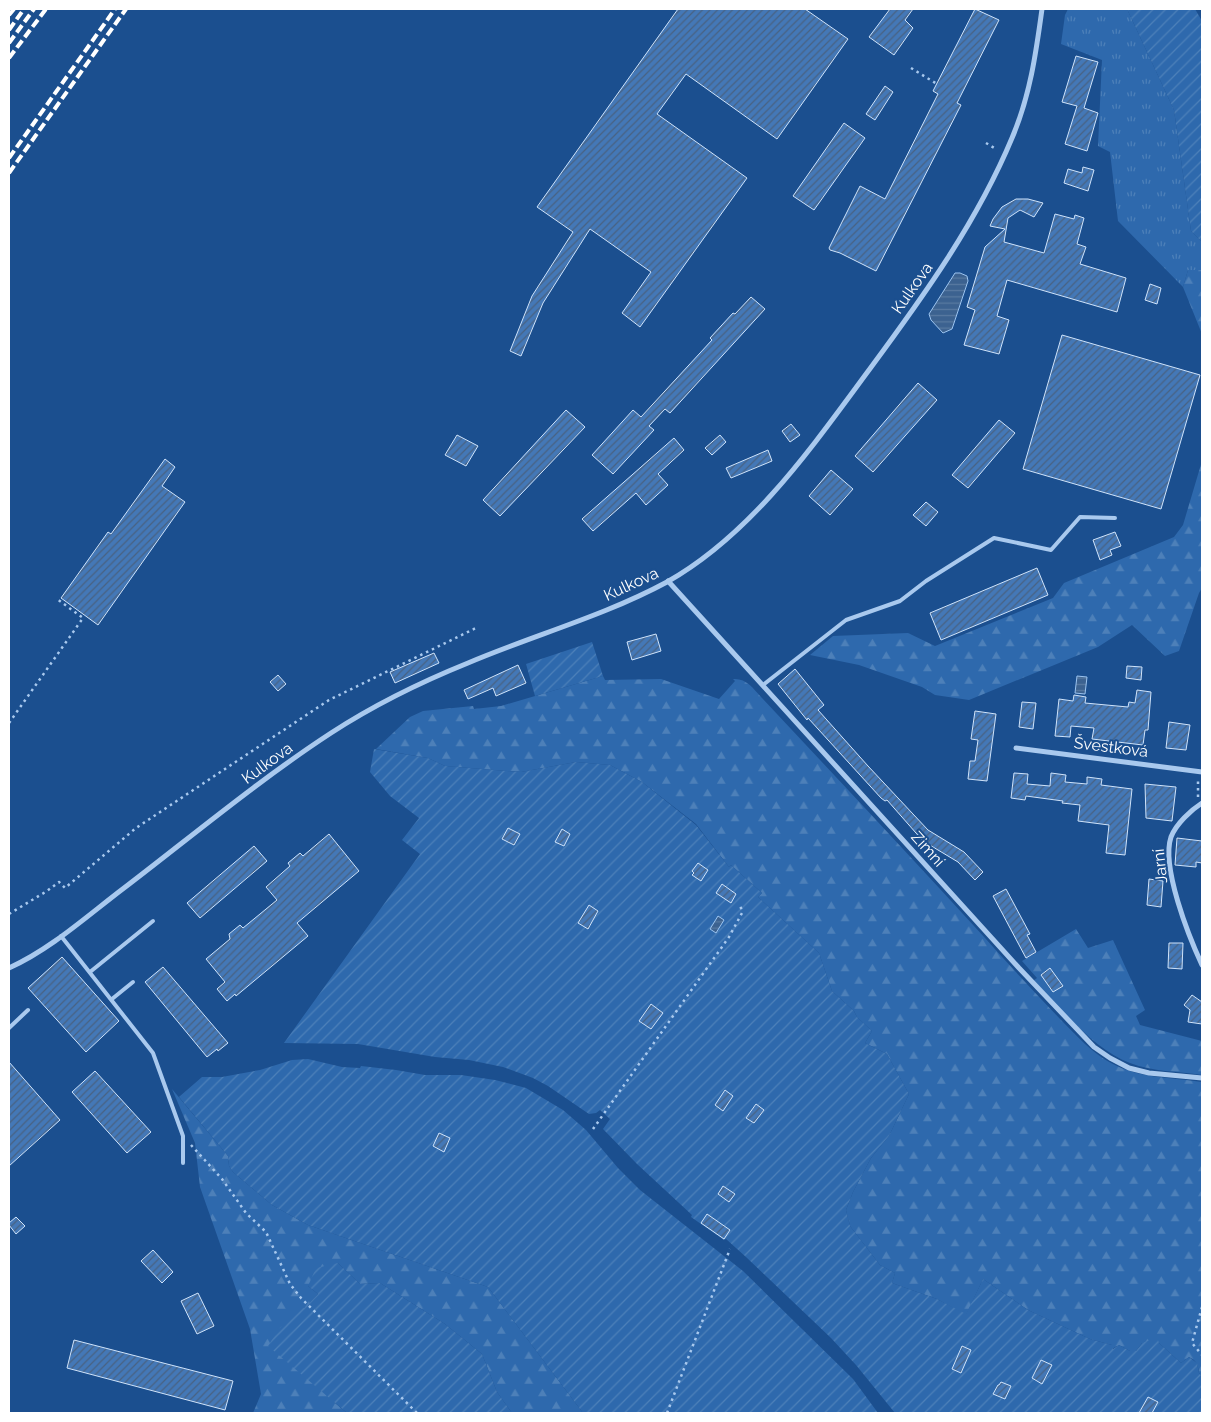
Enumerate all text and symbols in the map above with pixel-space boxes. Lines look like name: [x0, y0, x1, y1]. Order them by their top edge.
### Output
street label: Kulkova: [888, 259, 936, 317]
street label: Kulkova: [601, 563, 661, 605]
street label: Švestková: [1073, 732, 1149, 761]
street label: Kulkova: [238, 738, 296, 788]
street label: Zimní: [907, 827, 949, 871]
street label: Jarní: [1149, 847, 1171, 884]

